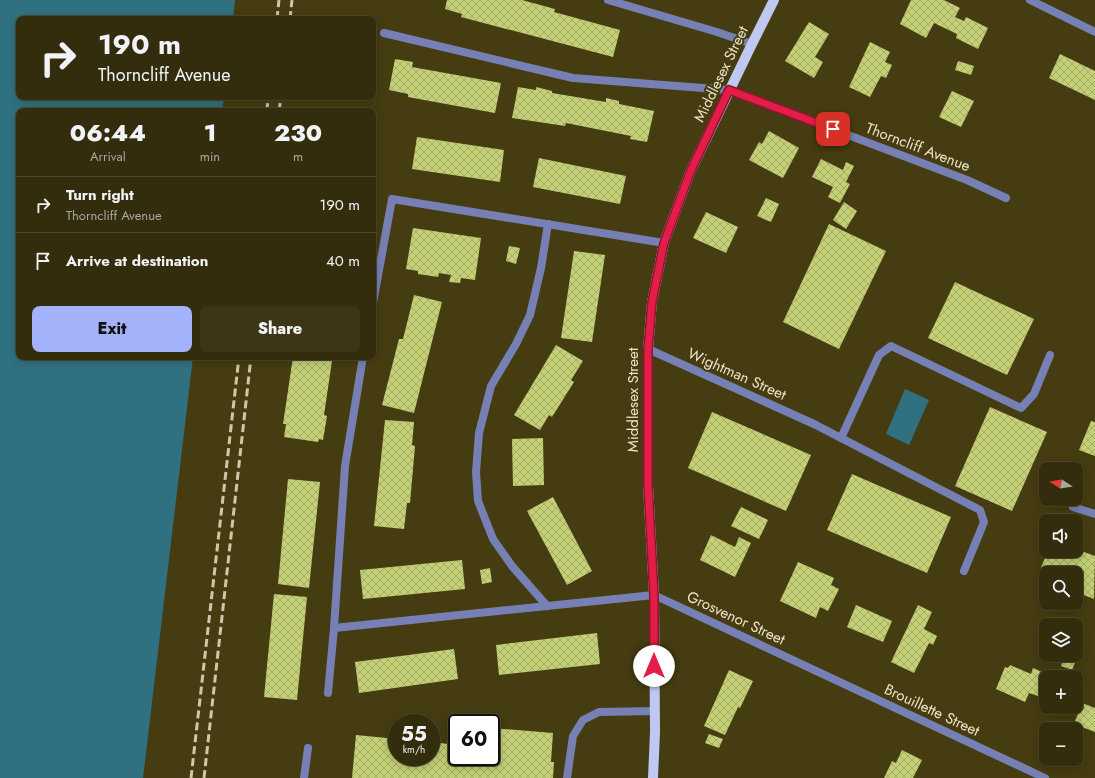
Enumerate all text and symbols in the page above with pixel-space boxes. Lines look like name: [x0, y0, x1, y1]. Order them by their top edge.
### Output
street label: Middlesex Street: [688, 22, 754, 126]
text: 190 m: [98, 24, 181, 65]
icon: right: [32, 32, 84, 84]
text: Thorncliff Avenue: [98, 62, 230, 88]
pin: [816, 112, 850, 146]
text: 06:44: [70, 115, 146, 150]
text: 1: [204, 115, 216, 150]
text: 230: [274, 115, 322, 150]
street label: Thorncliff Avenue: [863, 117, 974, 177]
icon: arrive: [822, 118, 844, 140]
text: Arrival: [90, 147, 126, 166]
text: min: [200, 147, 220, 166]
text: m: [293, 147, 303, 166]
text: Turn right: [66, 184, 134, 206]
icon: right: [32, 194, 54, 216]
text: 190 m: [319, 194, 360, 216]
text: Thorncliff Avenue: [66, 206, 162, 225]
icon: arrive: [32, 250, 54, 272]
text: Arrive at destination: [66, 250, 208, 272]
text: 40 m: [326, 250, 360, 272]
button: Exit: [32, 306, 192, 352]
button: Share: [200, 306, 360, 352]
street label: Wightman Street: [684, 342, 790, 406]
street label: Middlesex Street: [622, 347, 644, 452]
north arrow: [1039, 462, 1083, 506]
map controls: [1039, 462, 1083, 766]
button: sound: [1039, 514, 1083, 558]
button: search: [1039, 566, 1083, 610]
street label: Grosvenor Street: [683, 586, 789, 651]
button: layers: [1039, 618, 1083, 662]
position arrow: [633, 645, 675, 687]
button: +: [1039, 670, 1083, 714]
street label: Brouillette Street: [881, 678, 984, 742]
speed limit sign: 60: [448, 714, 500, 766]
text: 55: [401, 720, 427, 749]
button: −: [1039, 722, 1083, 766]
text: km/h: [403, 742, 425, 757]

